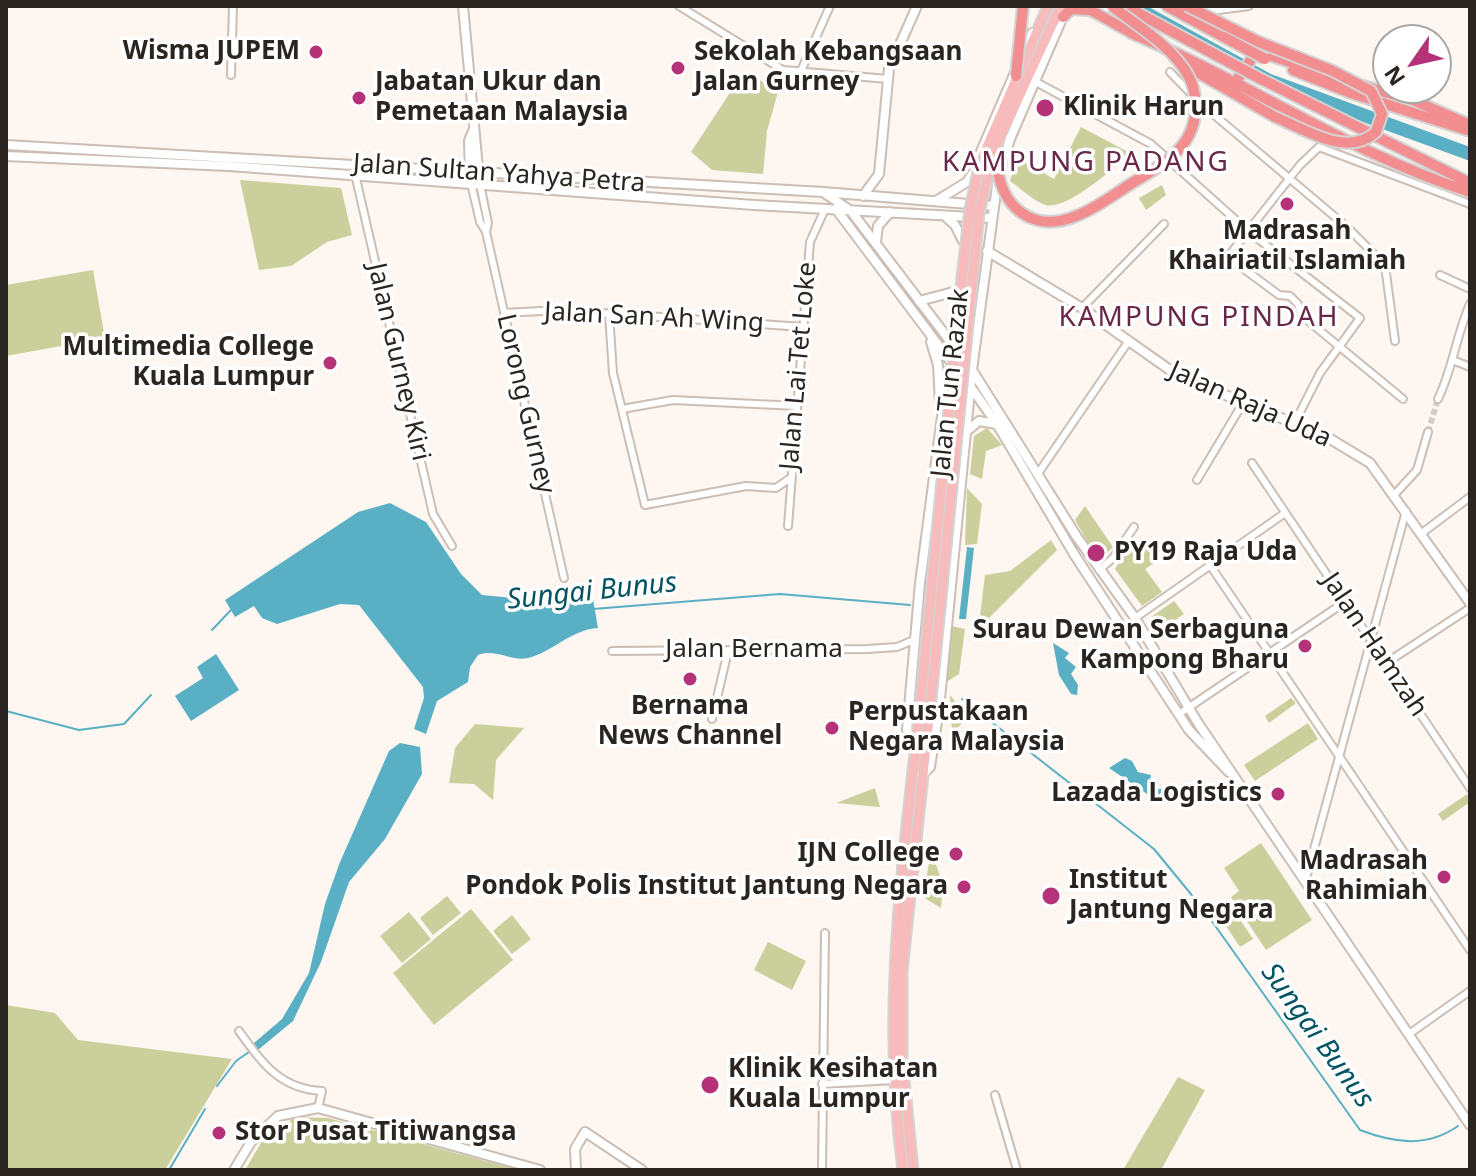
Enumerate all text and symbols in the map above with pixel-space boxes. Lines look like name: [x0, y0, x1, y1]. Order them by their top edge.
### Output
north arrow: [1372, 24, 1452, 104]
place label: Wisma JUPEM: [123, 36, 300, 68]
place label: Sekolah Kebangsaan Jalan Gurney: [694, 37, 962, 98]
marker: Wisma JUPEM: [307, 43, 325, 61]
marker: Sekolah Kebangsaan Jalan Gurney: [669, 59, 687, 77]
text: N: [1376, 61, 1411, 92]
place label: Jabatan Ukur dan Pemetaan Malaysia: [375, 67, 628, 128]
marker: Jabatan Ukur dan Pemetaan Malaysia: [350, 89, 368, 107]
place label: Klinik Harun: [1063, 92, 1224, 124]
marker: Klinik Harun: [1034, 97, 1056, 119]
district label: KAMPUNG PADANG: [942, 146, 1230, 180]
street label: Jalan Sultan Yahya Petra: [352, 148, 646, 200]
marker: Madrasah Khairiatil Islamiah: [1278, 195, 1296, 213]
place label: Madrasah Khairiatil Islamiah: [1168, 216, 1406, 278]
street label: Jalan Gurney Kiri: [360, 260, 436, 464]
street label: Jalan Lai Tet Loke: [774, 261, 824, 471]
street label: Jalan Tun Razak: [926, 287, 976, 479]
street label: Jalan San Ah Wing: [543, 297, 765, 339]
district label: KAMPUNG PINDAH: [1058, 301, 1340, 335]
street label: Lorong Gurney: [489, 311, 561, 497]
place label: Multimedia College Kuala Lumpur: [62, 332, 314, 394]
marker: Multimedia College Kuala Lumpur: [321, 354, 339, 372]
street label: Jalan Raja Uda: [1164, 355, 1336, 455]
place label: PY19 Raja Uda: [1114, 537, 1297, 569]
marker: PY19 Raja Uda: [1085, 542, 1107, 564]
water label: Sungai Bunus: [505, 566, 679, 618]
street label: Jalan Hamzah: [1314, 567, 1434, 723]
place label: Surau Dewan Serbaguna Kampong Bharu: [973, 615, 1289, 676]
street label: Jalan Bernama: [665, 634, 843, 666]
marker: Surau Dewan Serbaguna Kampong Bharu: [1296, 637, 1314, 655]
marker: Bernama News Channel: [681, 670, 699, 688]
place label: Bernama News Channel: [598, 691, 782, 752]
place label: Perpustakaan Negara Malaysia: [848, 697, 1065, 758]
marker: Perpustakaan Negara Malaysia: [823, 719, 841, 737]
place label: Lazada Logistics: [1051, 778, 1262, 810]
marker: Lazada Logistics: [1269, 785, 1287, 803]
place label: IJN College: [797, 838, 940, 870]
marker: IJN College: [947, 845, 965, 863]
place label: Madrasah Rahimiah: [1299, 846, 1428, 908]
place label: Institut Jantung Negara: [1069, 865, 1274, 926]
marker: Madrasah Rahimiah: [1435, 868, 1453, 886]
place label: Pondok Polis Institut Jantung Negara: [465, 871, 948, 903]
marker: Pondok Polis Institut Jantung Negara: [955, 878, 973, 896]
marker: Institut Jantung Negara: [1040, 885, 1062, 907]
water label: Sungai Bunus: [1253, 957, 1381, 1115]
place label: Klinik Kesihatan Kuala Lumpur: [728, 1054, 938, 1116]
marker: Klinik Kesihatan Kuala Lumpur: [699, 1074, 721, 1096]
place label: Stor Pusat Titiwangsa: [235, 1117, 517, 1149]
marker: Stor Pusat Titiwangsa: [210, 1124, 228, 1142]

